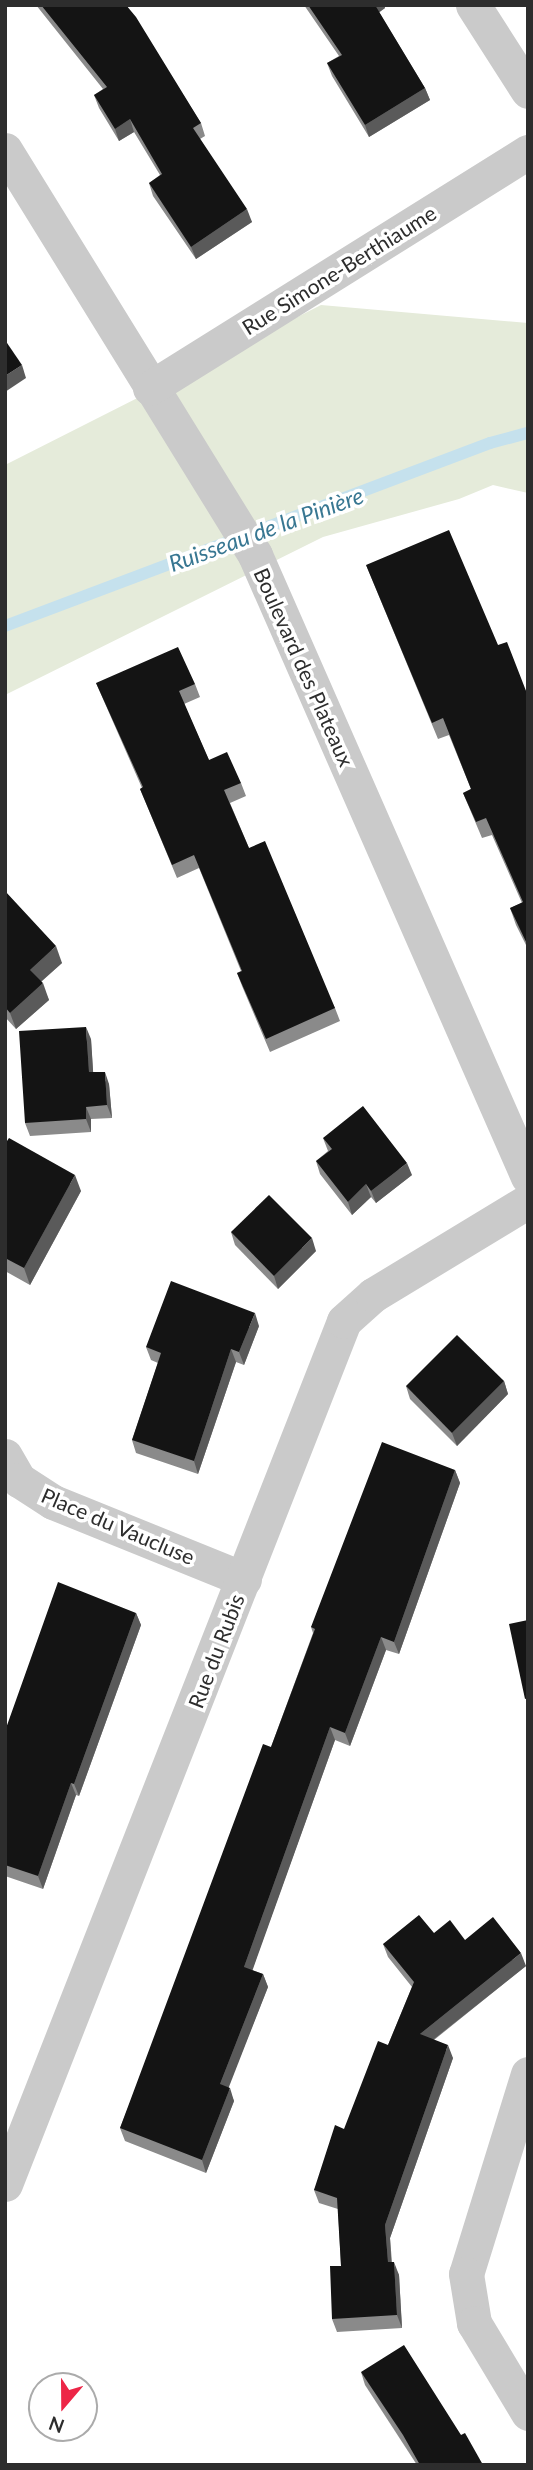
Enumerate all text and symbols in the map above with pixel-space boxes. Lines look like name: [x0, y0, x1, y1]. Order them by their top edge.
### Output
street label: Rue Simone-Berthiaume: [237, 200, 441, 340]
water label: Ruisseau de la Pinière: [165, 481, 367, 577]
street label: Boulevard des Plateaux: [249, 564, 359, 770]
street label: Place du Vaucluse: [37, 1482, 199, 1570]
street label: Rue du Rubis: [183, 1590, 249, 1712]
north arrow: [28, 2372, 98, 2442]
text: N: [46, 2412, 67, 2439]

